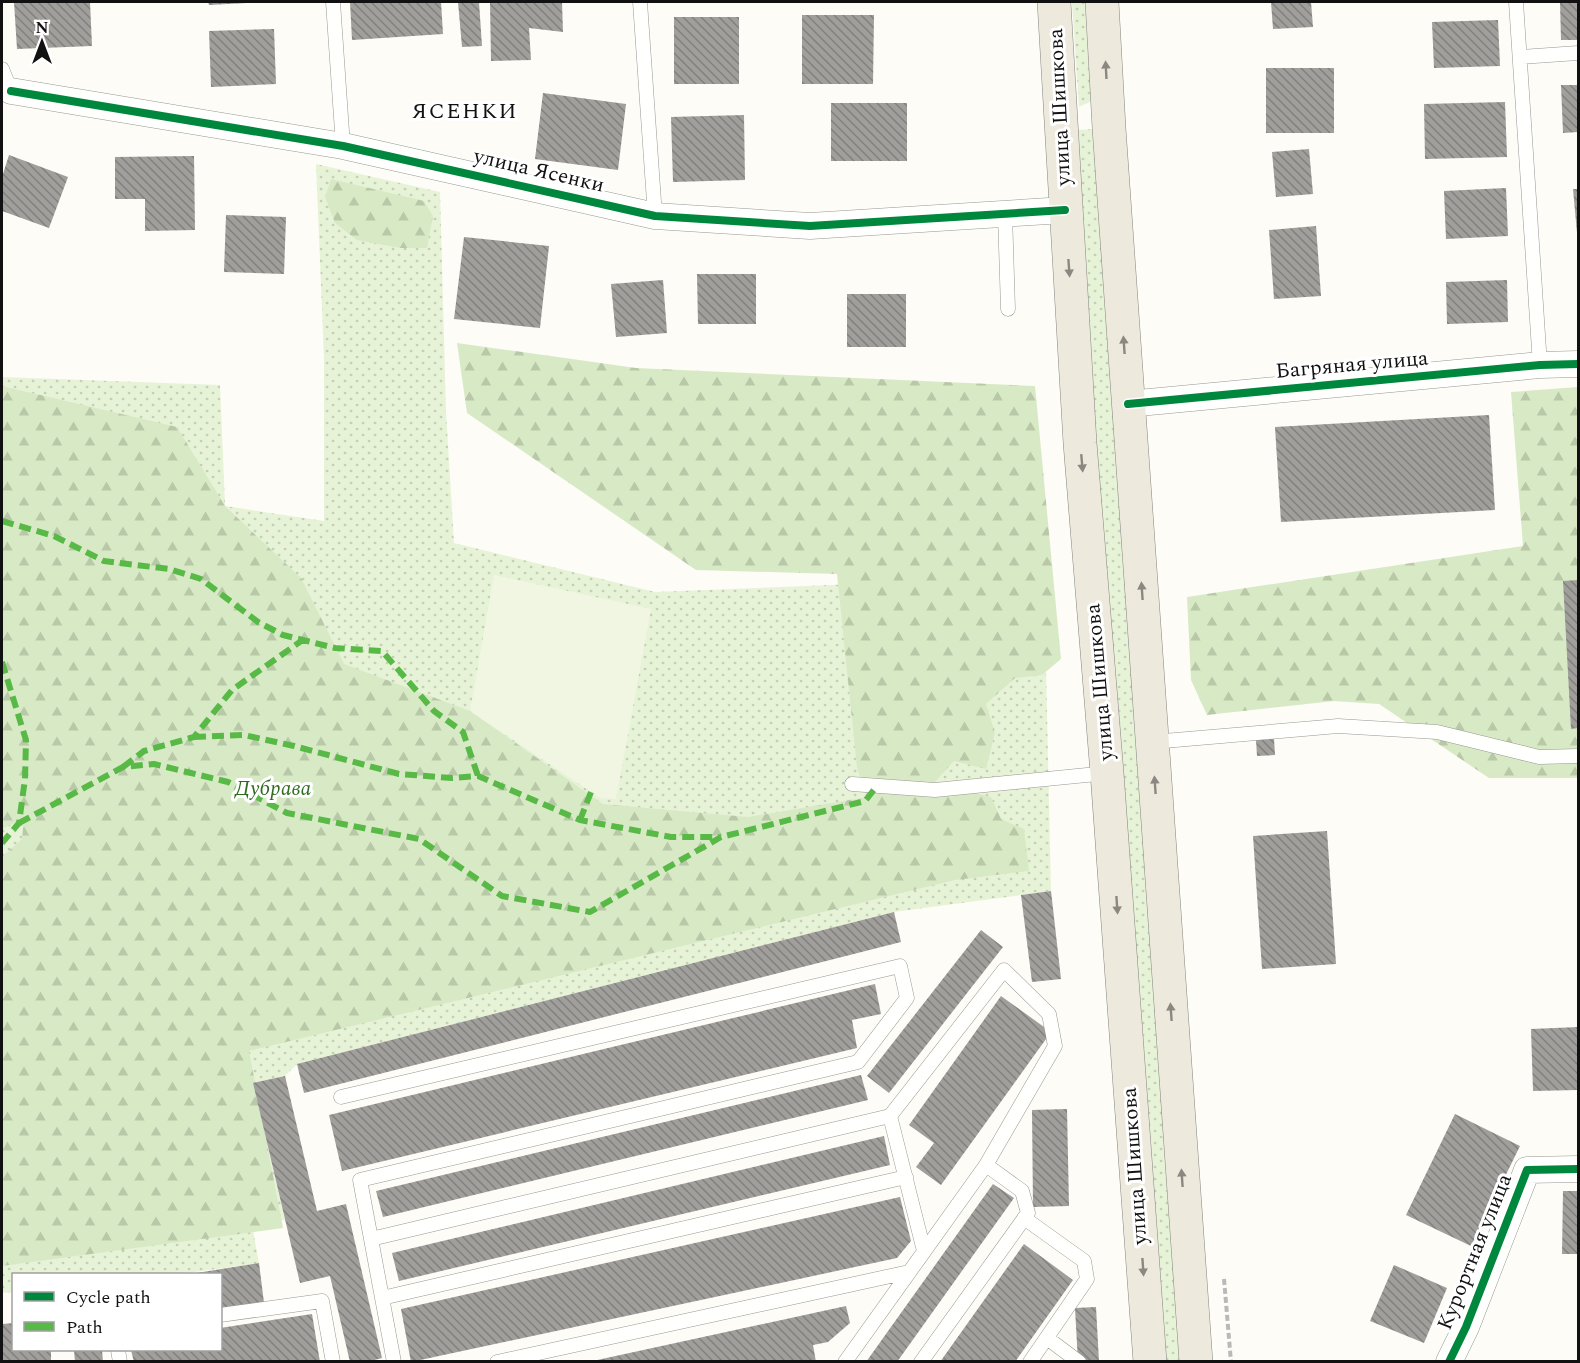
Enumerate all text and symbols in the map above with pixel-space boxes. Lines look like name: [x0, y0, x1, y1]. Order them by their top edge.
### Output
north arrow: [12, 12, 72, 72]
text: N: [35, 16, 49, 40]
street label: улица Шишкова: [1040, 27, 1080, 188]
one-way arrow: [1101, 60, 1110, 79]
district label: ЯСЕНКИ: [412, 95, 518, 128]
street label: улица Ясенки: [469, 140, 608, 202]
one-way arrow: [1064, 259, 1074, 278]
one-way arrow: [1119, 336, 1129, 355]
street label: Багряная улица: [1274, 342, 1430, 388]
one-way arrow: [1077, 453, 1087, 472]
one-way arrow: [1137, 581, 1146, 600]
street label: улица Шишкова: [1077, 601, 1123, 763]
park label: Дубрава: [234, 773, 312, 805]
one-way arrow: [1150, 776, 1160, 795]
one-way arrow: [1112, 895, 1121, 914]
one-way arrow: [1166, 1002, 1176, 1021]
street label: улица Шишкова: [1113, 1086, 1157, 1247]
one-way arrow: [1178, 1168, 1187, 1187]
street label: Курортная улица: [1429, 1168, 1521, 1335]
one-way arrow: [1138, 1257, 1147, 1276]
legend: [12, 1273, 222, 1351]
text: Cycle path: [66, 1284, 151, 1311]
text: Path: [66, 1314, 103, 1341]

